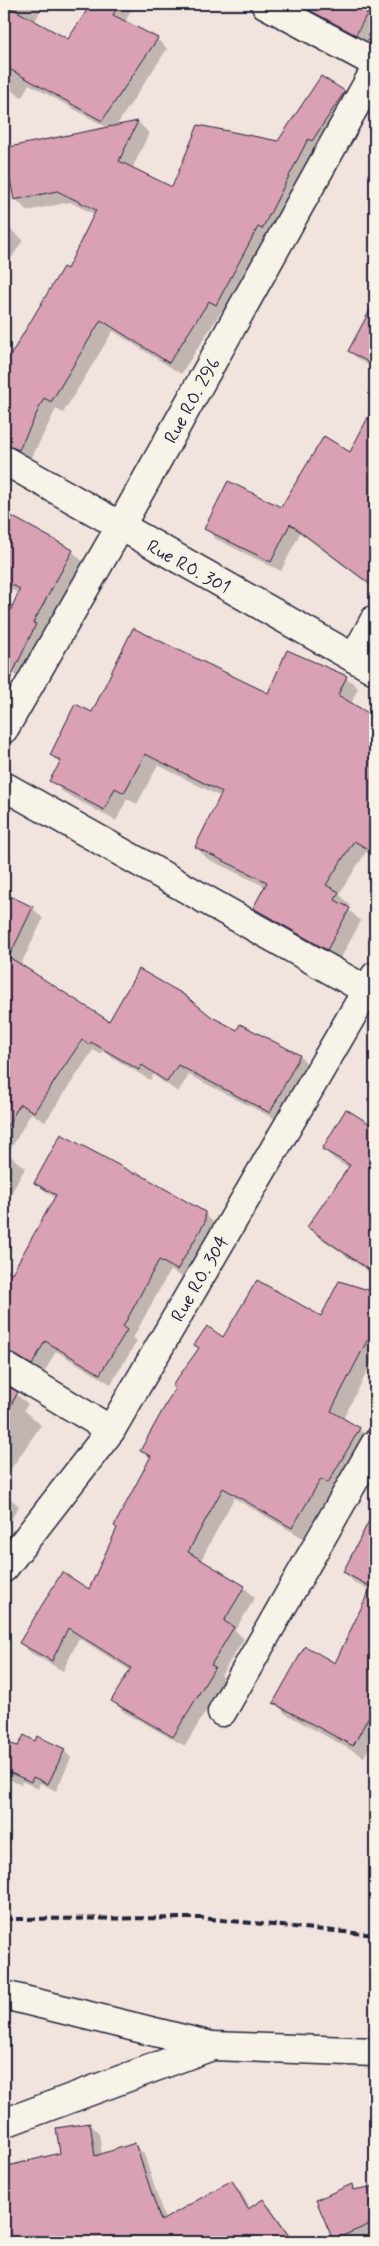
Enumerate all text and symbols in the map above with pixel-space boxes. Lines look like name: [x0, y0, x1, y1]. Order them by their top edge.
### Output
street label: Rue RO. 296: [158, 353, 226, 448]
street label: Rue RO. 301: [142, 534, 235, 601]
street label: Rue RO. 304: [166, 1231, 235, 1326]

